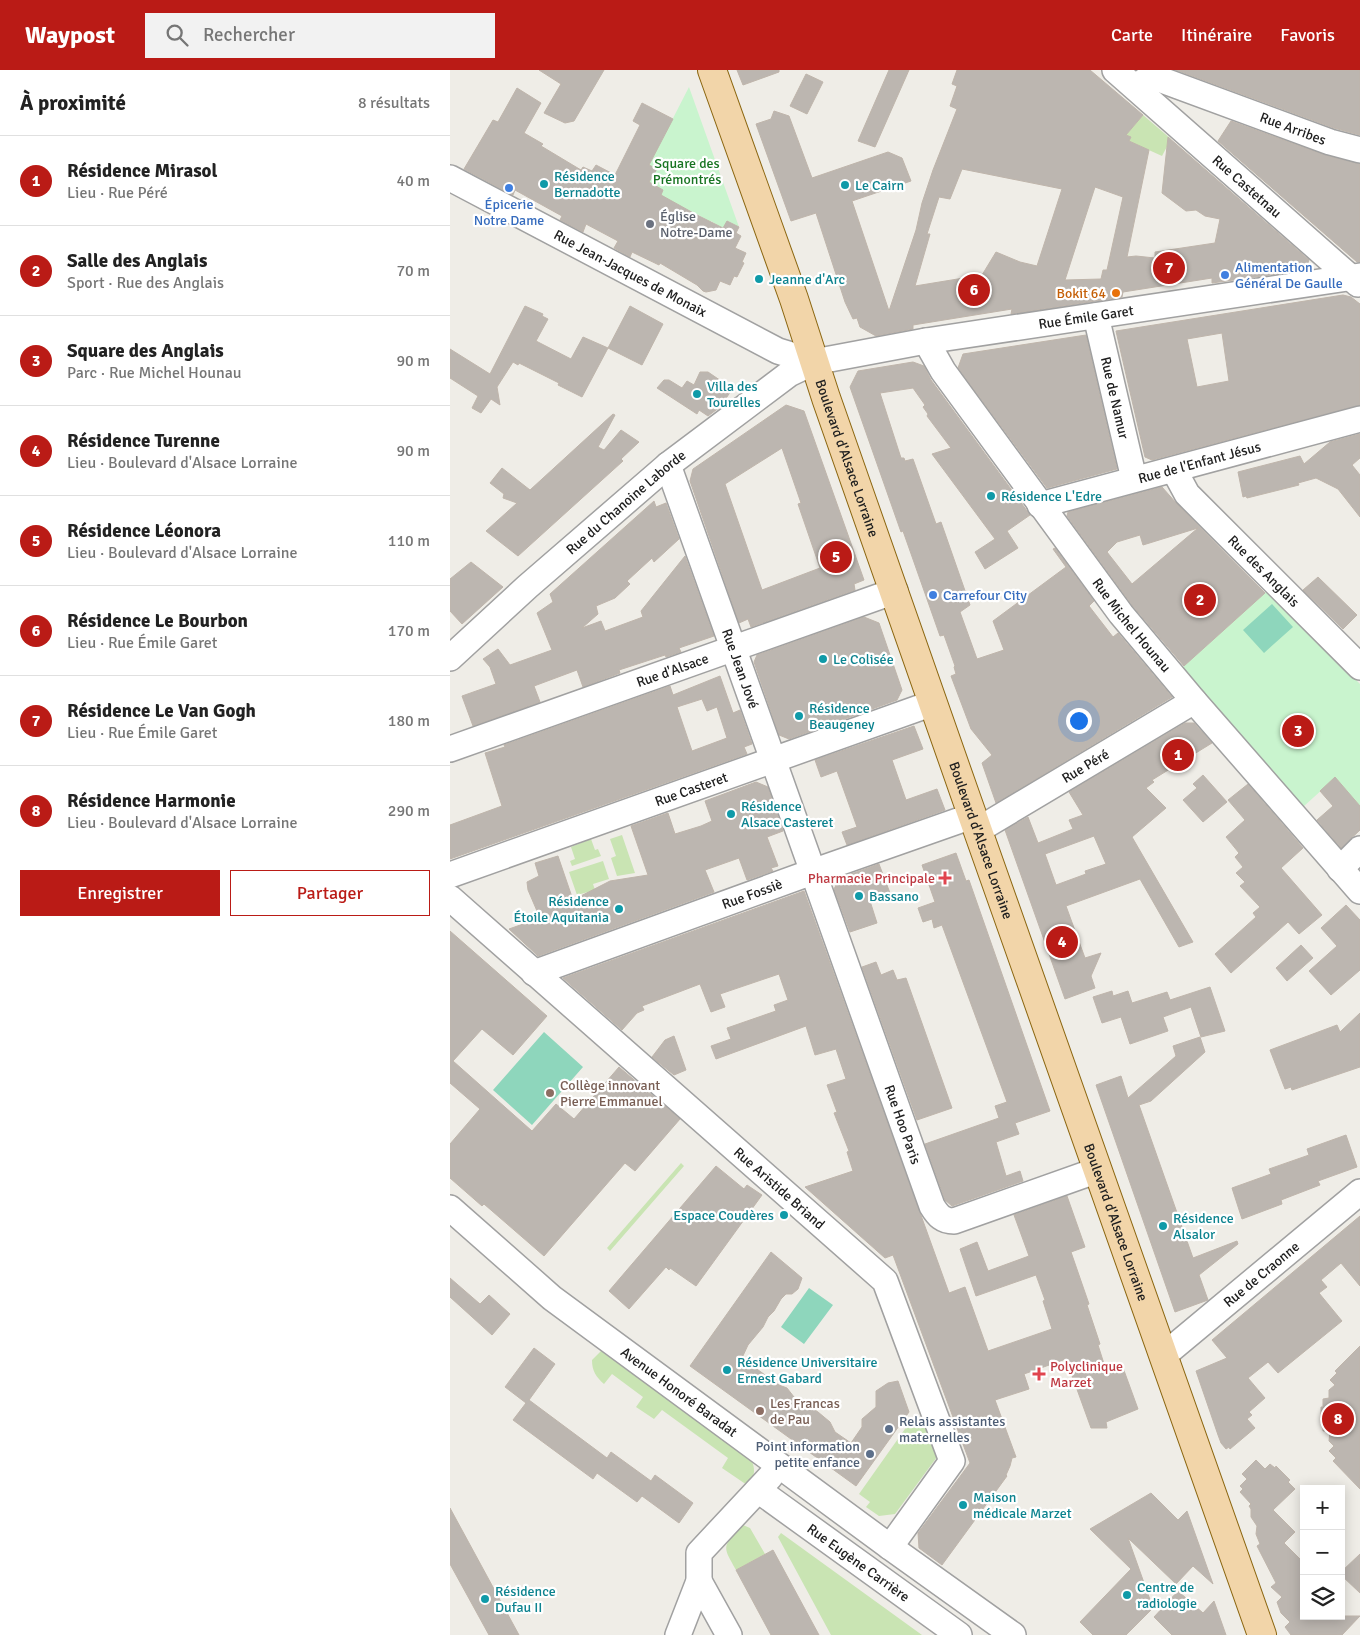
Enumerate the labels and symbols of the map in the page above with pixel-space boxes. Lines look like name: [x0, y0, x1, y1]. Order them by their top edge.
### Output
street label: Rue Arribes: [1257, 109, 1328, 149]
street label: Rue Castetnau: [1209, 152, 1285, 222]
park label: Square des Prémontrés: [653, 155, 721, 188]
place label: Résidence Bernadotte: [554, 168, 621, 201]
place label: Le Cairn: [855, 177, 904, 194]
marker: Résidence Bernadotte: [538, 178, 550, 190]
marker: Le Cairn: [839, 179, 851, 191]
marker: Épicerie Notre Dame: [503, 182, 515, 194]
place label: Épicerie Notre Dame: [474, 196, 544, 229]
place label: Église Notre-Dame: [660, 208, 733, 241]
marker: Église Notre-Dame: [644, 218, 656, 230]
street label: Rue Jean-Jacques de Monaix: [551, 226, 710, 321]
pin: 7: [1153, 249, 1185, 287]
place label: Alimentation Général De Gaulle: [1235, 259, 1343, 292]
marker: Alimentation Général De Gaulle: [1219, 269, 1231, 281]
place label: Jeanne d'Arc: [769, 271, 845, 288]
pin: 6: [958, 271, 990, 309]
marker: Jeanne d'Arc: [753, 273, 765, 285]
place label: Bokit 64: [1056, 285, 1106, 302]
marker: Bokit 64: [1110, 287, 1122, 299]
street label: Rue Émile Garet: [1037, 302, 1135, 333]
street label: Rue de Namur: [1097, 355, 1133, 442]
street label: Boulevard d'Alsace Lorraine: [812, 377, 882, 539]
place label: Villa des Tourelles: [707, 378, 761, 411]
marker: Villa des Tourelles: [691, 388, 703, 400]
street label: Rue de l'Enfant Jésus: [1136, 438, 1263, 487]
street label: Rue du Chanoine Laborde: [563, 447, 689, 558]
place label: Résidence L'Edre: [1001, 488, 1102, 505]
marker: Résidence L'Edre: [985, 490, 997, 502]
street label: Rue des Anglais: [1224, 532, 1303, 611]
pin: 5: [820, 538, 852, 576]
street label: Rue Michel Hounau: [1088, 575, 1174, 676]
pin: 2: [1184, 581, 1216, 619]
place label: Carrefour City: [943, 587, 1027, 604]
marker: Carrefour City: [927, 589, 939, 601]
street label: Rue Jean Jové: [718, 626, 762, 711]
street label: Rue d'Alsace: [634, 650, 711, 691]
place label: Le Colisée: [833, 651, 894, 668]
marker: Le Colisée: [817, 653, 829, 665]
place label: Résidence Beaugeney: [809, 700, 875, 733]
your location: [1066, 708, 1092, 734]
marker: Résidence Beaugeney: [793, 710, 805, 722]
pin: 3: [1282, 712, 1314, 750]
pin: 1: [1162, 736, 1194, 774]
street label: Rue Péré: [1059, 746, 1112, 787]
street label: Boulevard d'Alsace Lorraine: [945, 759, 1016, 922]
street label: Rue Casteret: [653, 769, 730, 810]
place label: Résidence Alsace Casteret: [741, 798, 834, 831]
marker: Résidence Alsace Casteret: [725, 808, 737, 820]
place label: Pharmacie Principale: [808, 870, 935, 887]
marker: Pharmacie Principale: [939, 872, 951, 884]
street label: Rue Fossiè: [720, 875, 785, 913]
place label: Bassano: [869, 888, 919, 905]
marker: Bassano: [853, 890, 865, 902]
place label: Résidence Étoile Aquitania: [514, 893, 609, 926]
marker: Résidence Étoile Aquitania: [613, 903, 625, 915]
pin: 4: [1046, 923, 1078, 961]
place label: Collège innovant Pierre Emmanuel: [560, 1077, 663, 1110]
street label: Rue Hoo Paris: [881, 1083, 924, 1167]
marker: Collège innovant Pierre Emmanuel: [544, 1087, 556, 1099]
street label: Boulevard d'Alsace Lorraine: [1080, 1141, 1151, 1303]
street label: Rue Aristide Briand: [730, 1144, 828, 1233]
place label: Espace Coudères: [673, 1207, 774, 1224]
marker: Espace Coudères: [778, 1209, 790, 1221]
place label: Résidence Alsalor: [1173, 1210, 1234, 1243]
marker: Résidence Alsalor: [1157, 1220, 1169, 1232]
street label: Rue de Craonne: [1220, 1238, 1303, 1311]
street label: Avenue Honoré Baradat: [617, 1344, 741, 1441]
place label: Résidence Universitaire Ernest Gabard: [737, 1354, 877, 1387]
place label: Polyclinique Marzet: [1050, 1358, 1123, 1391]
marker: Résidence Universitaire Ernest Gabard: [721, 1364, 733, 1376]
marker: Polyclinique Marzet: [1032, 1367, 1046, 1381]
place label: Les Francas de Pau: [770, 1395, 840, 1428]
pin: 8: [1322, 1400, 1354, 1438]
marker: Les Francas de Pau: [754, 1405, 766, 1417]
place label: Relais assistantes maternelles: [899, 1413, 1005, 1446]
marker: Relais assistantes maternelles: [883, 1423, 895, 1435]
place label: Point information petite enfance: [756, 1438, 860, 1471]
marker: Point information petite enfance: [864, 1448, 876, 1460]
place label: Maison médicale Marzet: [973, 1489, 1072, 1522]
marker: Maison médicale Marzet: [957, 1499, 969, 1511]
street label: Rue Eugène Carrière: [804, 1520, 913, 1606]
place label: Centre de radiologie: [1137, 1579, 1197, 1612]
place label: Résidence Dufau II: [495, 1583, 556, 1616]
marker: Centre de radiologie: [1121, 1589, 1133, 1601]
marker: Résidence Dufau II: [479, 1593, 491, 1605]

